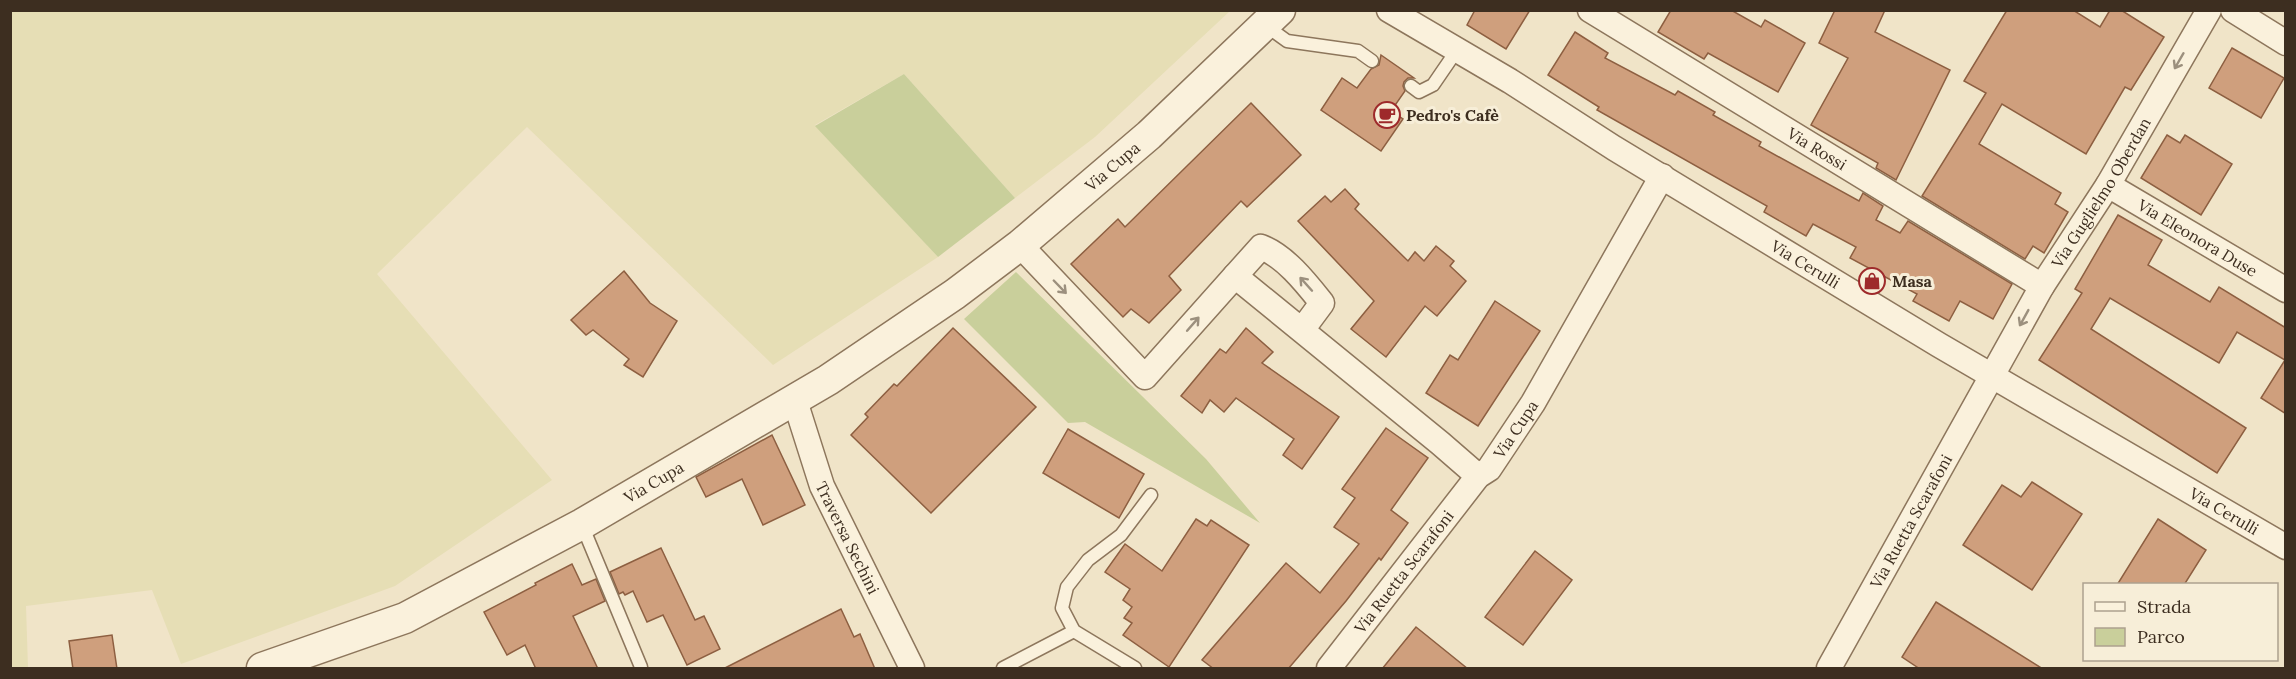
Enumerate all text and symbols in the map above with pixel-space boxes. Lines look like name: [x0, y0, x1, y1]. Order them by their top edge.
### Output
one-way arrow: [2173, 52, 2185, 69]
cafe icon: Pedro's Cafè: [1372, 100, 1402, 130]
place label: Pedro's Cafè: [1406, 105, 1499, 125]
street label: Via Guglielmo Oberdan: [2046, 113, 2155, 272]
street label: Via Rossi: [1783, 122, 1850, 174]
street label: Via Cupa: [1080, 137, 1144, 196]
street label: Via Eleonora Duse: [2133, 194, 2261, 281]
street label: Via Cerulli: [1767, 235, 1844, 293]
shop icon: Masa: [1857, 266, 1887, 296]
place label: Masa: [1892, 271, 1933, 291]
one-way arrow: [1299, 276, 1313, 291]
one-way arrow: [1053, 279, 1067, 294]
one-way arrow: [2018, 309, 2030, 326]
one-way arrow: [1186, 316, 1199, 332]
street label: Via Cupa: [1488, 396, 1542, 463]
street label: Via Ruetta Scarafoni: [1865, 451, 1956, 593]
street label: Via Cupa: [619, 457, 687, 508]
street label: Traversa Sechini: [811, 478, 884, 597]
street label: Via Cerulli: [2185, 483, 2262, 539]
street label: Via Ruetta Scarafoni: [1349, 506, 1458, 638]
legend: [2083, 583, 2278, 661]
text: Strada: [2137, 595, 2191, 618]
text: Parco: [2137, 625, 2185, 648]

